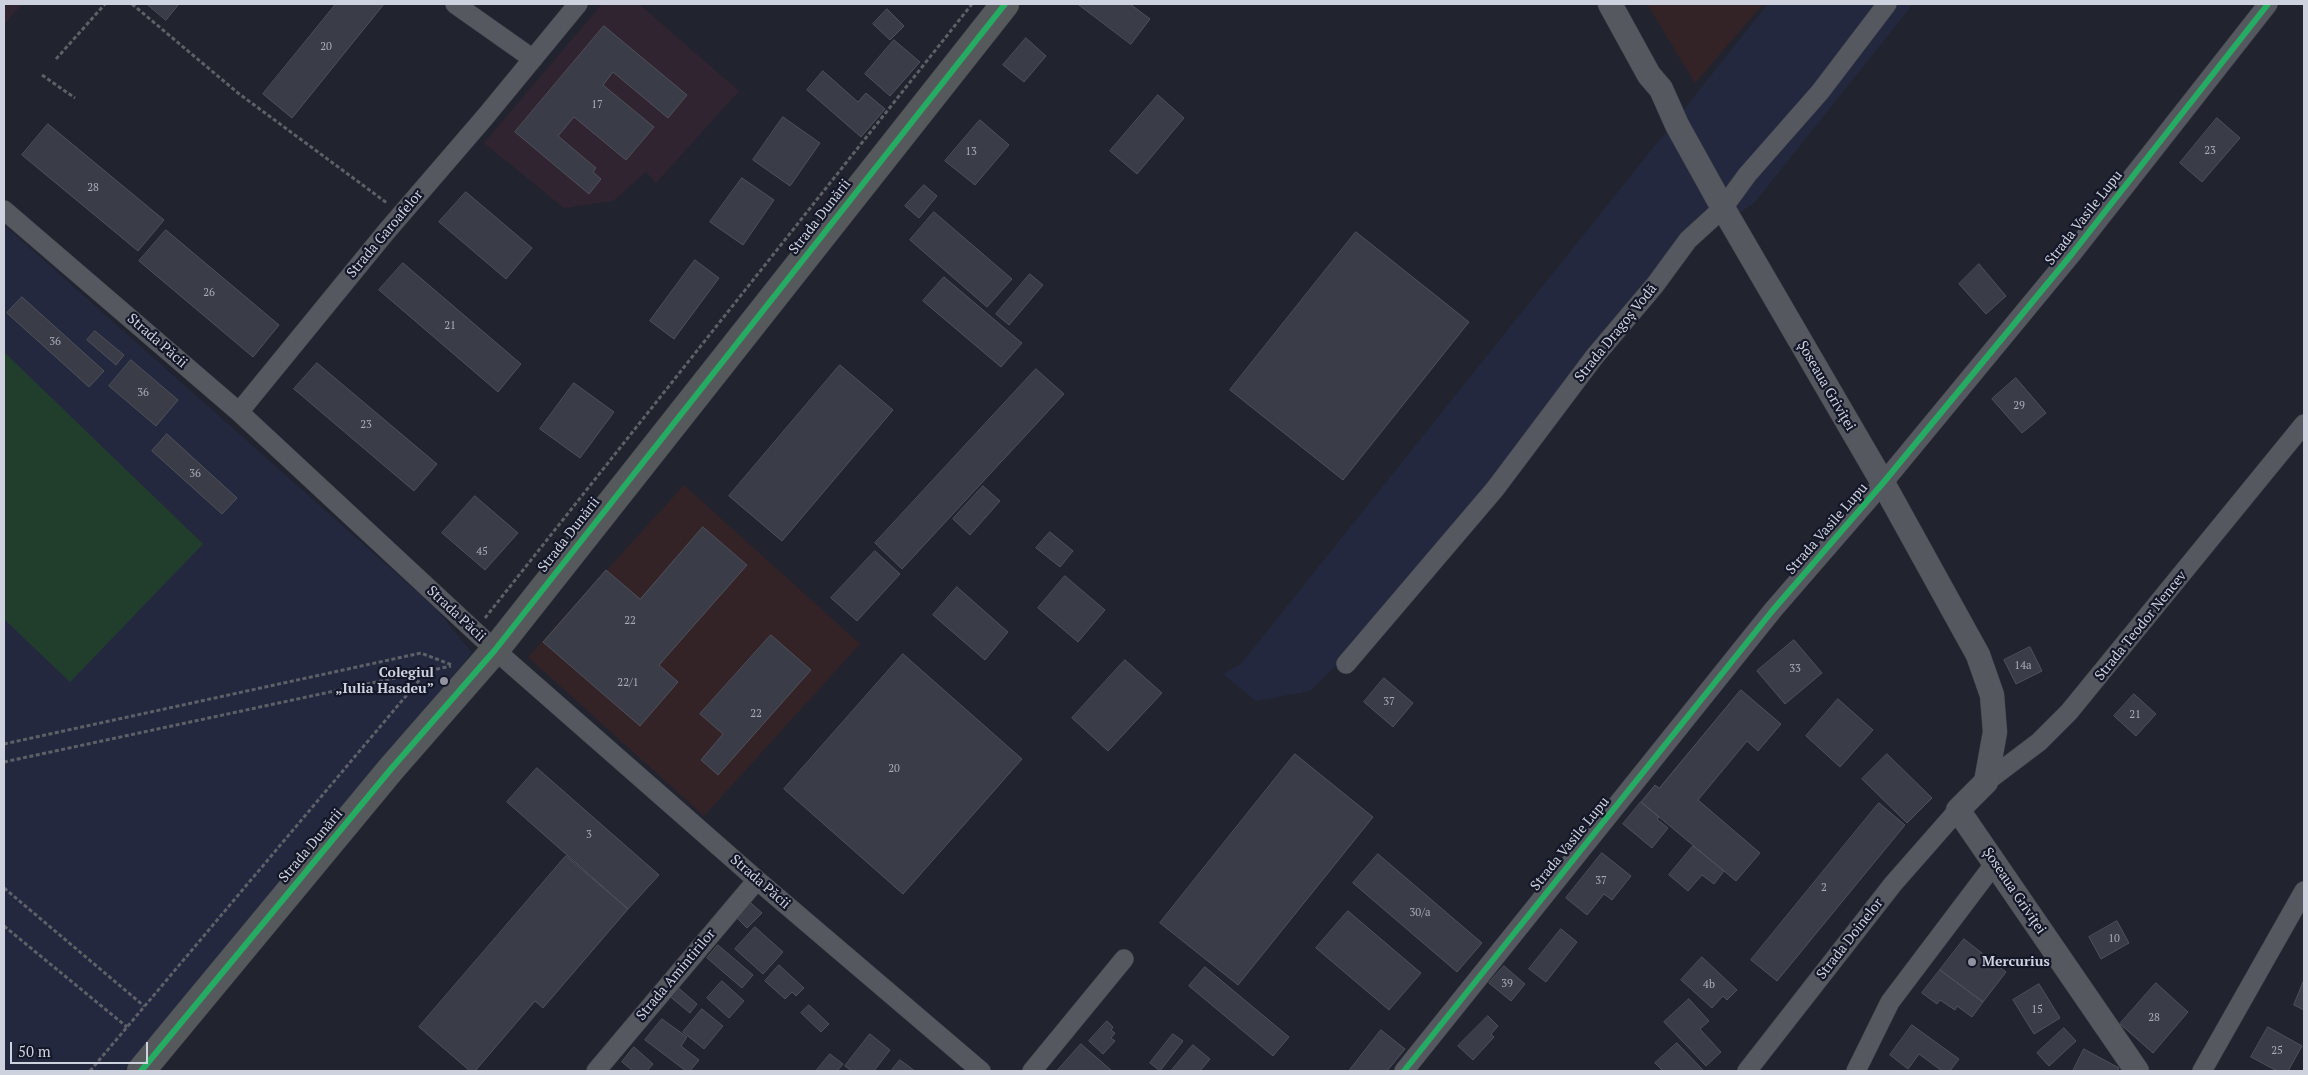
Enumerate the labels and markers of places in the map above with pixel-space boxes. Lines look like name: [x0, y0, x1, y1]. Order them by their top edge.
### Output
place label: Colegiul „Iulia Hasdeu”: [335, 665, 434, 698]
marker: Colegiul „Iulia Hasdeu”: [438, 675, 450, 687]
place label: Mercurius: [1982, 954, 2050, 970]
marker: Mercurius: [1966, 956, 1978, 968]

